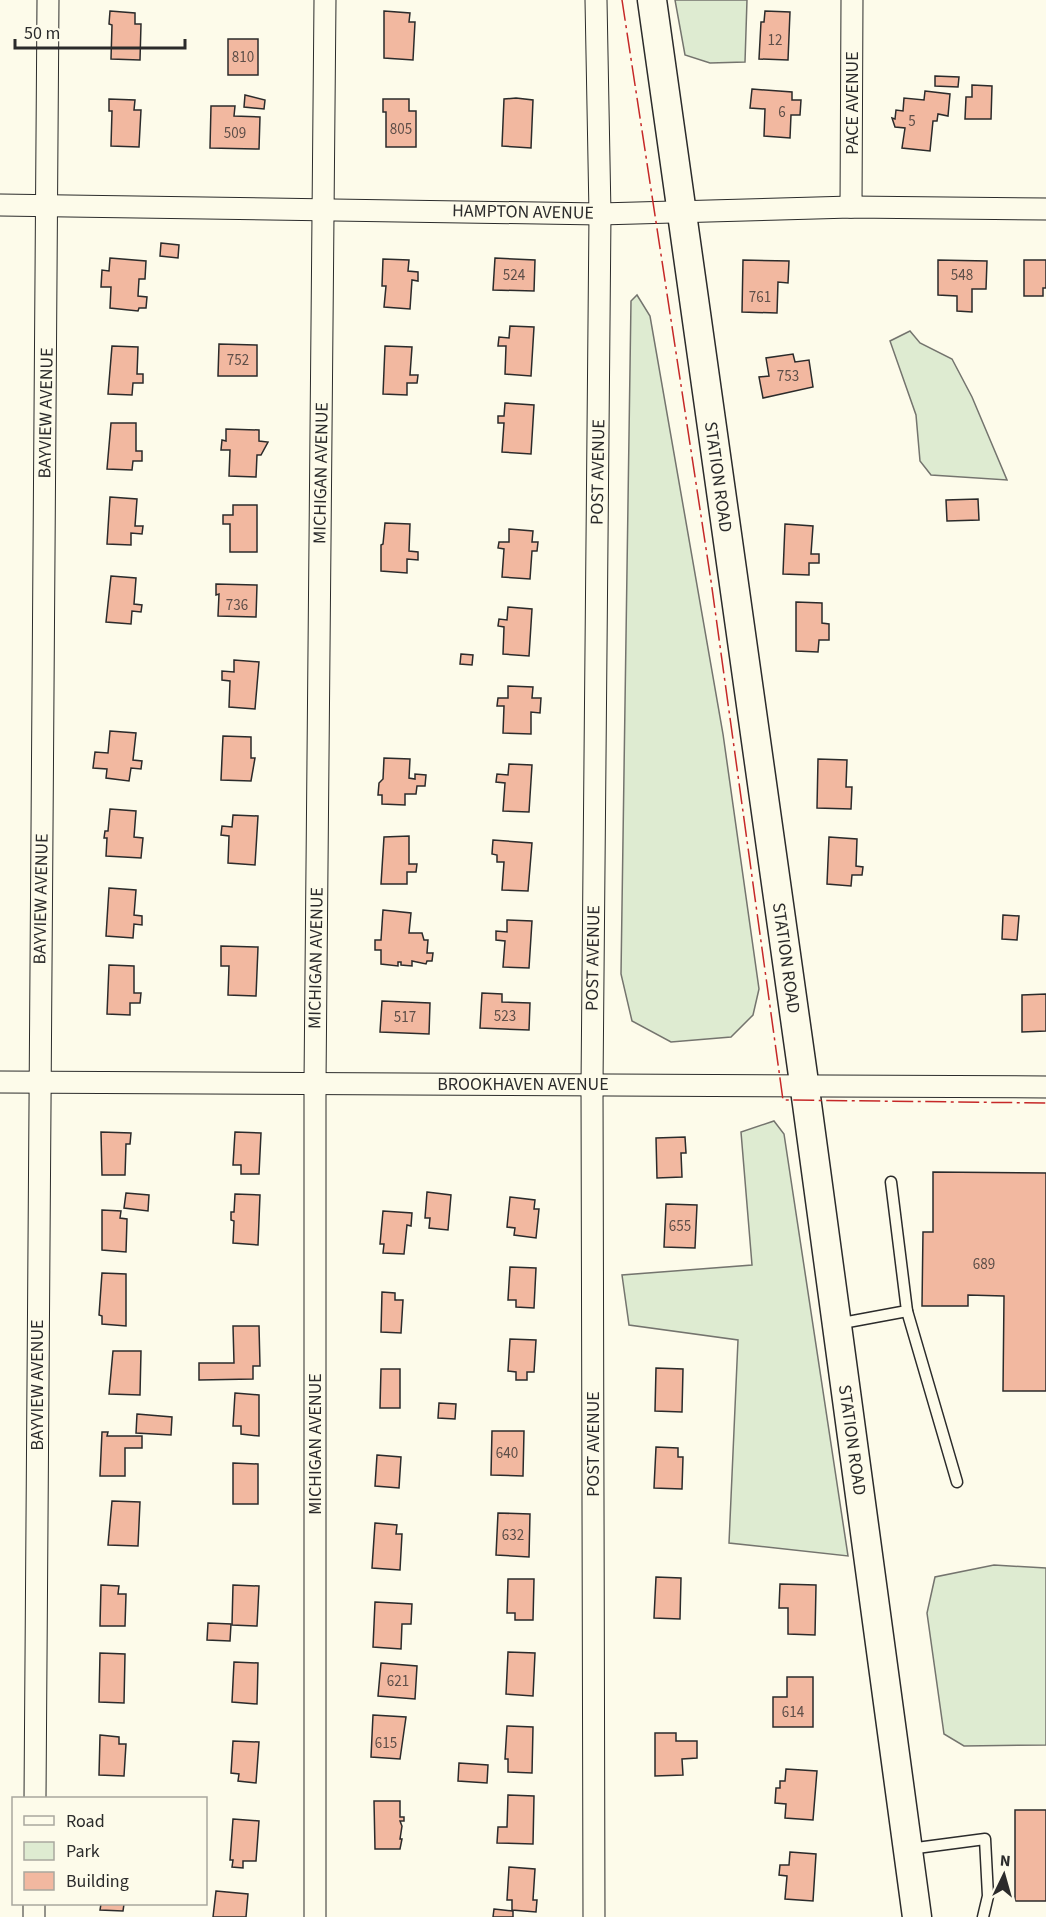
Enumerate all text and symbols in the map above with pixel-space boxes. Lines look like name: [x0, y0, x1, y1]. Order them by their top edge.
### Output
scale bar: [15, 12, 184, 50]
text: 50 m: [24, 21, 60, 46]
house number: 12: [768, 30, 782, 51]
house number: 810: [232, 47, 254, 68]
street label: PACE AVENUE: [840, 51, 865, 155]
house number: 6: [778, 102, 786, 123]
house number: 5: [908, 111, 916, 132]
house number: 805: [390, 119, 412, 140]
house number: 509: [224, 123, 246, 144]
street label: HAMPTON AVENUE: [452, 198, 594, 226]
house number: 524: [503, 265, 526, 286]
house number: 548: [951, 265, 973, 286]
house number: 761: [749, 287, 771, 308]
street label: BAYVIEW AVENUE: [32, 347, 60, 479]
house number: 752: [227, 350, 249, 371]
house number: 753: [777, 366, 799, 387]
street label: MICHIGAN AVENUE: [307, 402, 335, 544]
street label: POST AVENUE: [585, 419, 611, 525]
street label: STATION ROAD: [698, 420, 738, 534]
house number: 736: [226, 595, 248, 616]
street label: BAYVIEW AVENUE: [27, 833, 55, 965]
street label: MICHIGAN AVENUE: [302, 887, 330, 1029]
street label: STATION ROAD: [766, 901, 806, 1015]
street label: POST AVENUE: [580, 905, 606, 1011]
house number: 523: [494, 1006, 516, 1027]
house number: 517: [394, 1007, 416, 1028]
street label: BROOKHAVEN AVENUE: [437, 1072, 609, 1097]
house number: 655: [669, 1216, 691, 1237]
house number: 689: [973, 1254, 995, 1275]
street label: BAYVIEW AVENUE: [25, 1320, 50, 1450]
street label: MICHIGAN AVENUE: [303, 1373, 328, 1515]
street label: STATION ROAD: [832, 1383, 872, 1497]
street label: POST AVENUE: [581, 1391, 606, 1497]
house number: 640: [496, 1443, 518, 1464]
house number: 632: [502, 1525, 524, 1546]
house number: 621: [387, 1671, 409, 1692]
house number: 614: [782, 1702, 805, 1723]
house number: 615: [375, 1733, 397, 1754]
legend: [12, 1797, 207, 1905]
text: Road: [66, 1809, 105, 1834]
text: Park: [66, 1839, 100, 1864]
north arrow: [974, 1845, 1034, 1905]
text: N: [999, 1850, 1011, 1872]
text: Building: [66, 1869, 129, 1894]

